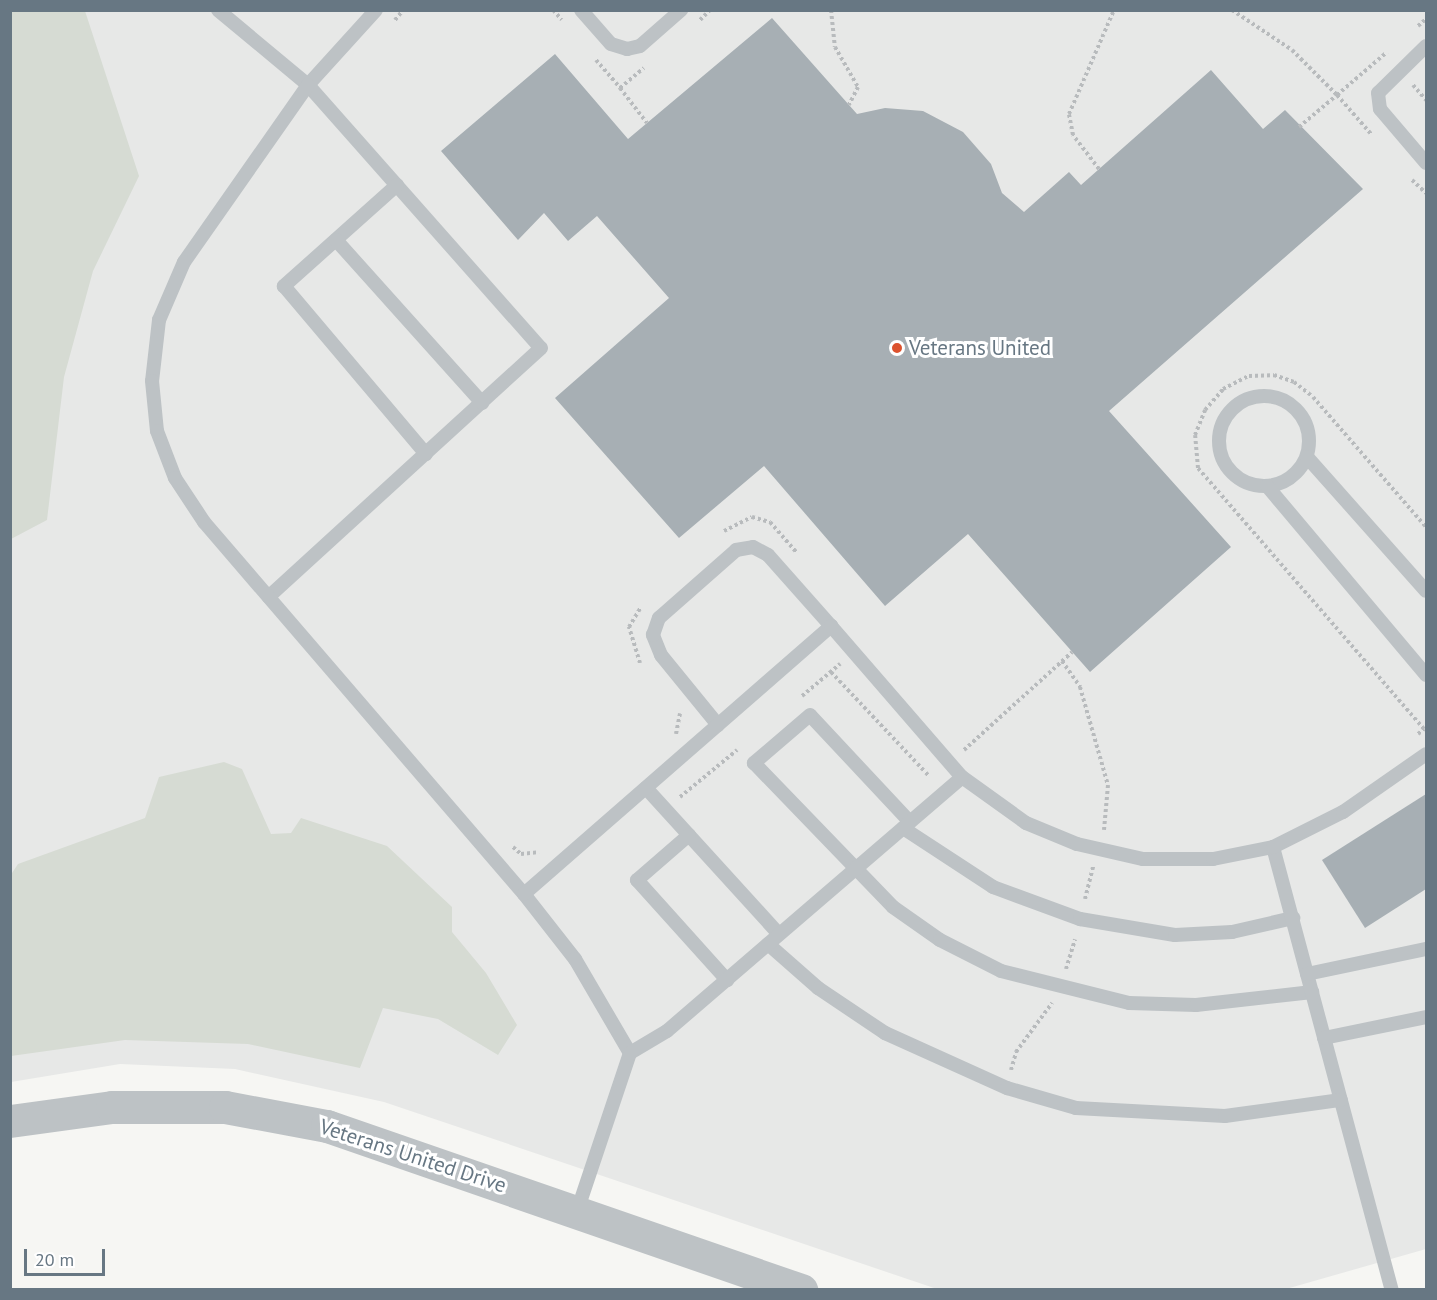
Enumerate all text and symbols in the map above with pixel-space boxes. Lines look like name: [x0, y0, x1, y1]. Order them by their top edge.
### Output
place label: Veterans United: [909, 335, 1051, 361]
marker: Veterans United: [890, 341, 904, 355]
street label: Veterans United Drive: [316, 1114, 510, 1198]
scale bar: [27, 1237, 108, 1275]
text: 20 m: [35, 1248, 74, 1271]

